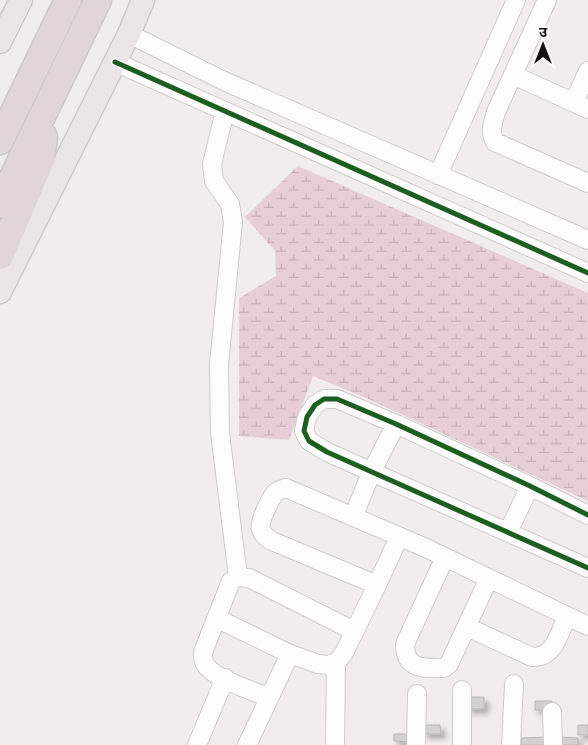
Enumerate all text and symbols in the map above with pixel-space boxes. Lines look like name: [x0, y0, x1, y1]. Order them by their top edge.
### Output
north arrow: [518, 20, 568, 70]
text: उ: [539, 24, 548, 40]

